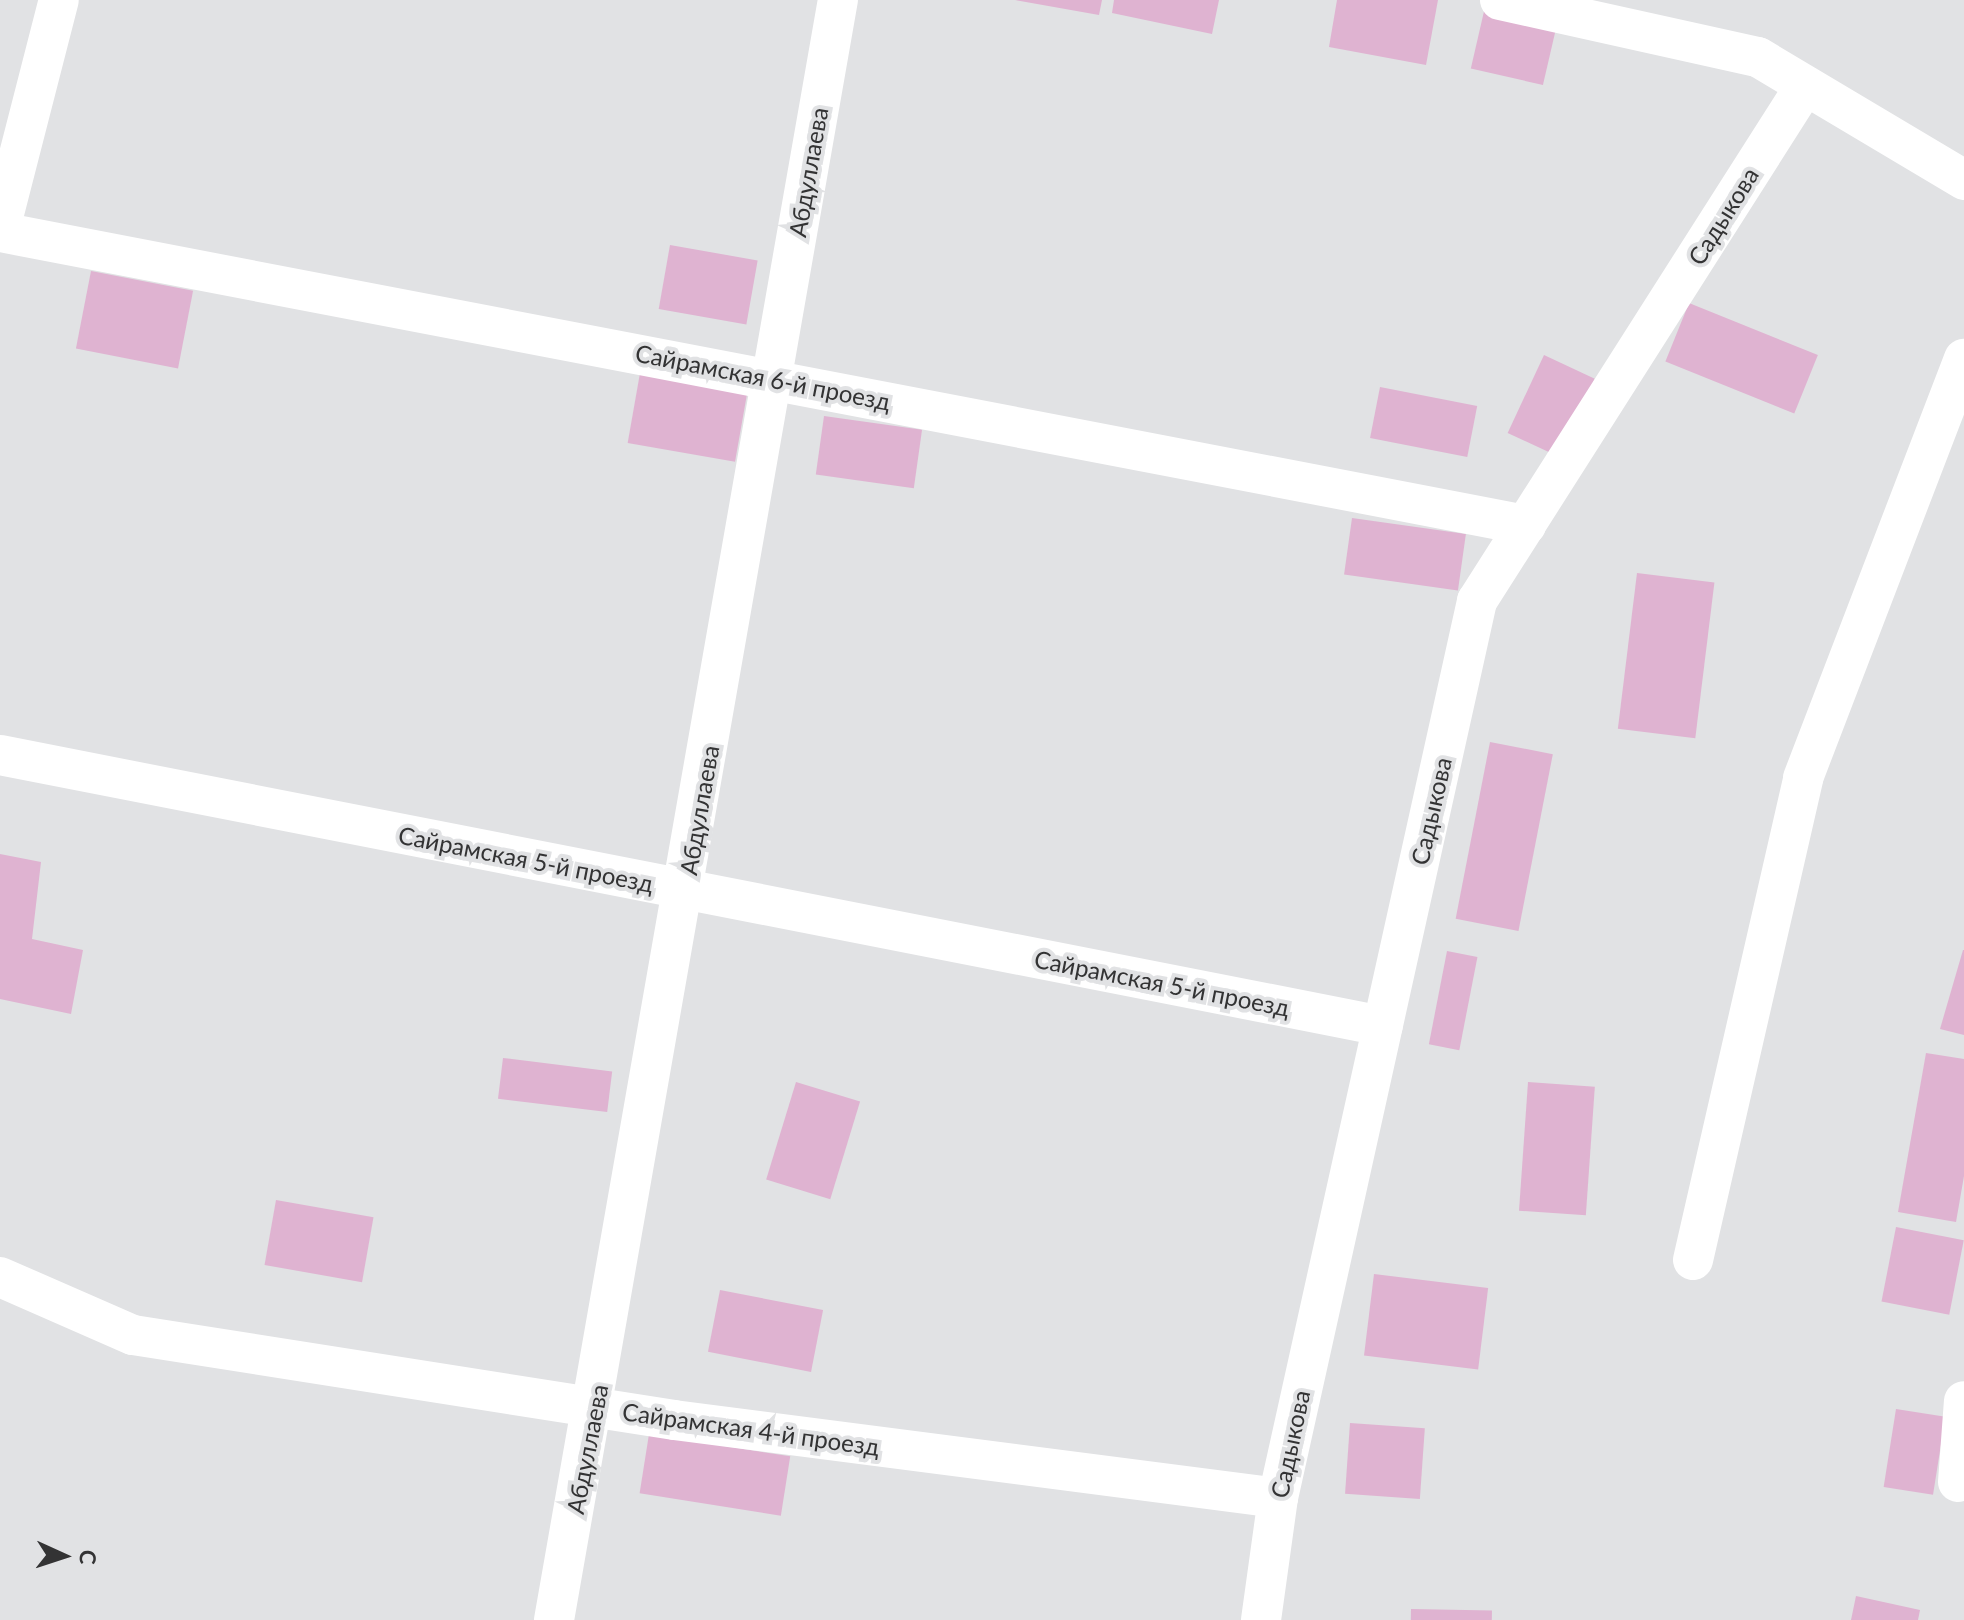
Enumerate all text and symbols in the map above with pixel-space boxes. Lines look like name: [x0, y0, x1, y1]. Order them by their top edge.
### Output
street label: Абдуллаева: [782, 105, 834, 239]
street label: Садыкова: [1682, 162, 1764, 270]
street label: Сайрамская 6-й проезд: [633, 338, 893, 416]
street label: Абдуллаева: [673, 743, 725, 877]
street label: Садыкова: [1405, 754, 1457, 868]
street label: Сайрамская 5-й проезд: [396, 820, 656, 898]
street label: Сайрамская 5-й проезд: [1032, 944, 1292, 1022]
street label: Абдуллаева: [560, 1382, 614, 1516]
street label: Садыкова: [1265, 1387, 1315, 1501]
street label: Сайрамская 4-й проезд: [621, 1397, 881, 1461]
north arrow: [24, 1516, 104, 1596]
text: С: [75, 1549, 102, 1565]

